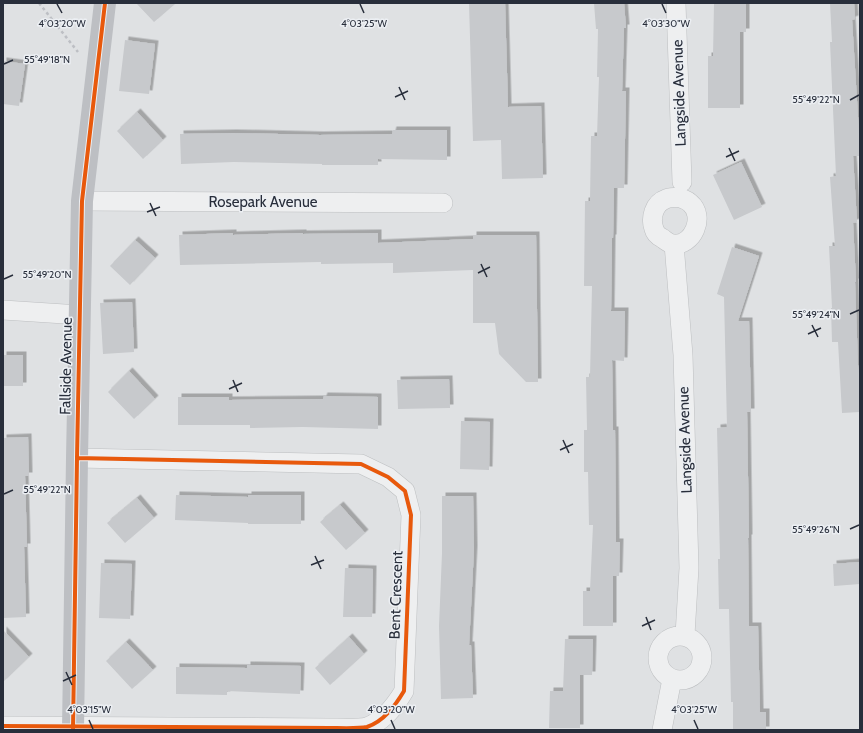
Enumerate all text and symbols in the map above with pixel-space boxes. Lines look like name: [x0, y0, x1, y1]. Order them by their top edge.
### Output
text: 4°03'20"W: [38, 17, 86, 30]
text: 4°03'25"W: [341, 17, 388, 30]
text: 4°03'30"W: [642, 17, 690, 30]
street label: Langside Avenue: [668, 39, 690, 147]
text: 55°49'18"N: [24, 53, 70, 66]
text: 55°49'22"N: [792, 93, 840, 106]
street label: Rosepark Avenue: [209, 193, 318, 211]
text: 55°49'20"N: [22, 268, 72, 281]
text: 55°49'24"N: [792, 308, 840, 321]
street label: Fallside Avenue: [56, 317, 76, 415]
street label: Langside Avenue: [674, 386, 696, 494]
text: 55°49'22"N: [23, 483, 71, 496]
text: 55°49'26"N: [792, 523, 840, 536]
street label: Bent Crescent: [385, 550, 407, 640]
text: 4°03'15"W: [67, 703, 112, 716]
text: 4°03'20"W: [367, 703, 415, 716]
text: 4°03'25"W: [671, 703, 718, 716]

